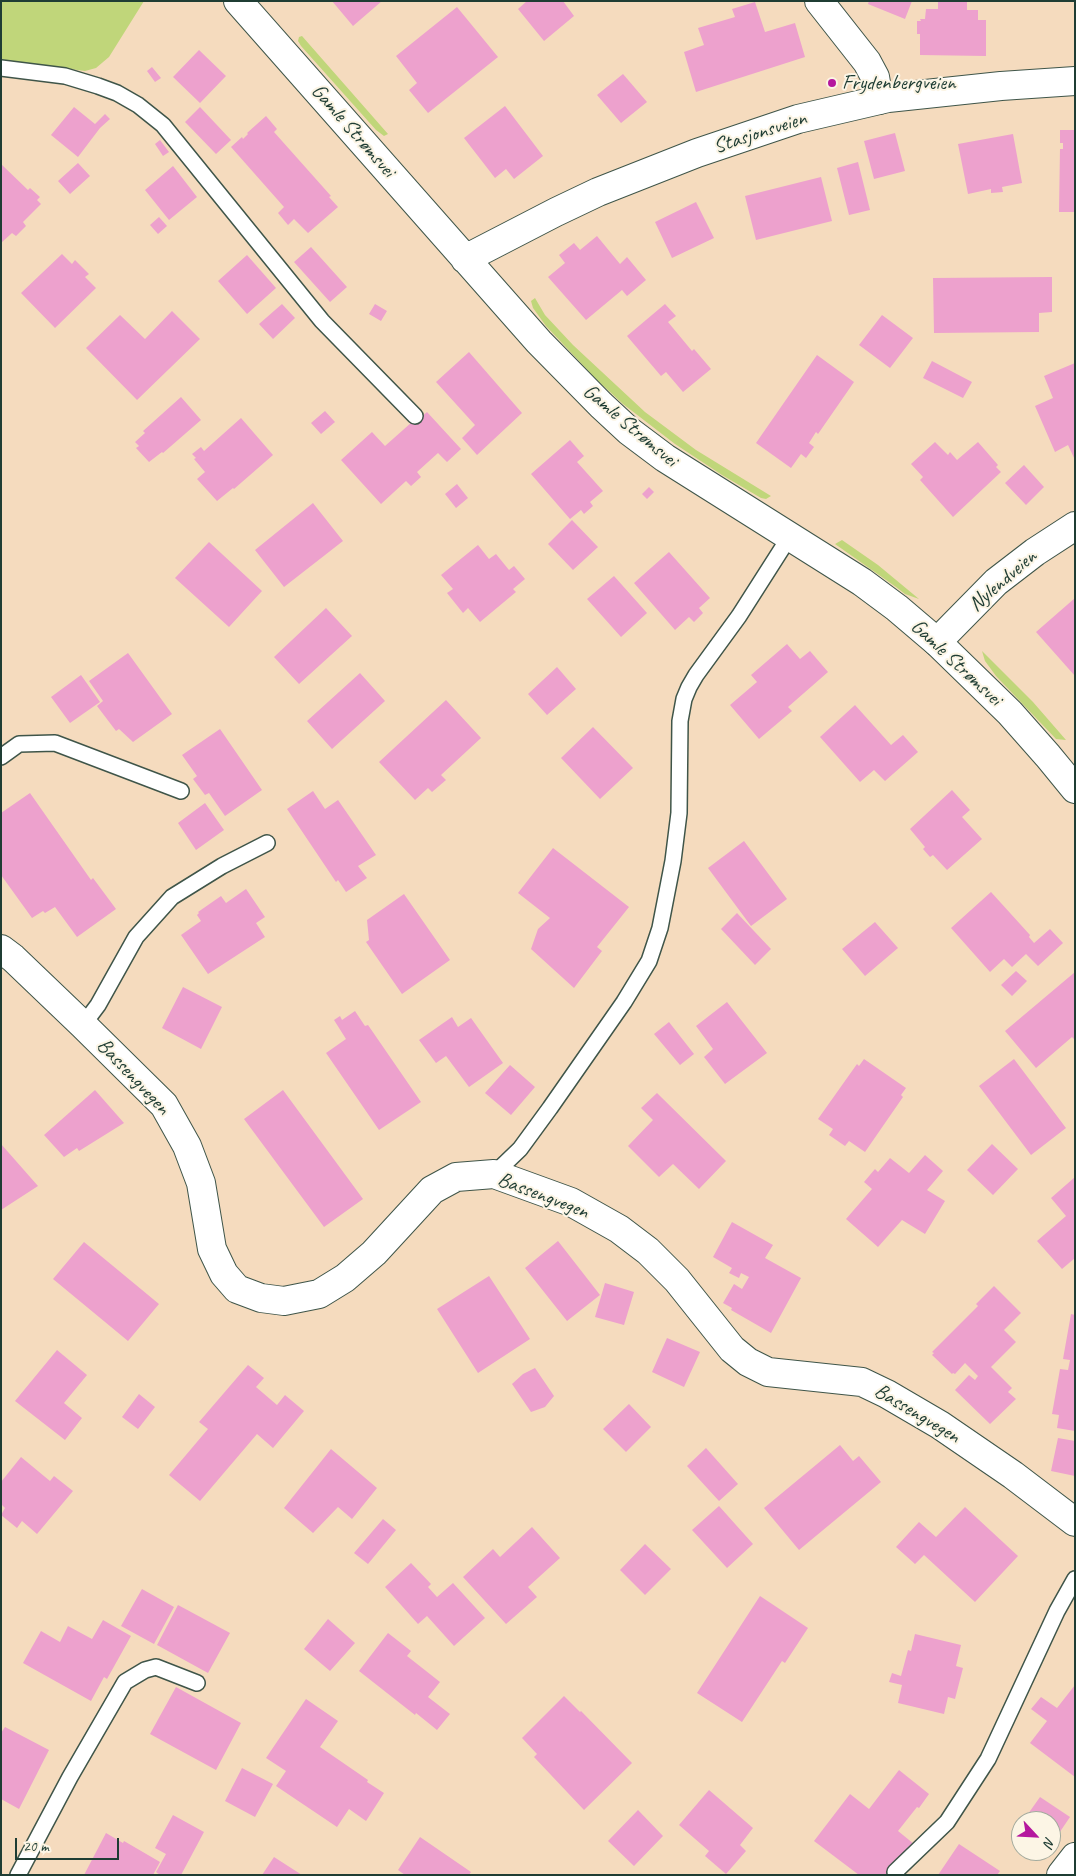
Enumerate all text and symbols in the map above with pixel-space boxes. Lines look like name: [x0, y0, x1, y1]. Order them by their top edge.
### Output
place label: Frydenbergveien: [842, 70, 956, 96]
marker: Frydenbergveien: [826, 77, 838, 89]
street label: Gamle Strømsvei: [306, 79, 400, 183]
street label: Stasjonsveien: [710, 106, 810, 160]
street label: Gamle Strømsvei: [578, 379, 682, 473]
street label: Nylendveien: [964, 545, 1042, 617]
street label: Gamle Strømsvei: [905, 614, 1007, 712]
street label: Bassengvegen: [91, 1033, 175, 1121]
street label: Bassengvegen: [494, 1167, 592, 1225]
street label: Bassengvegen: [870, 1379, 964, 1449]
north arrow: [1011, 1811, 1061, 1861]
scale bar: [18, 1828, 121, 1860]
text: N: [1040, 1835, 1059, 1850]
text: 20 m: [23, 1837, 49, 1856]

